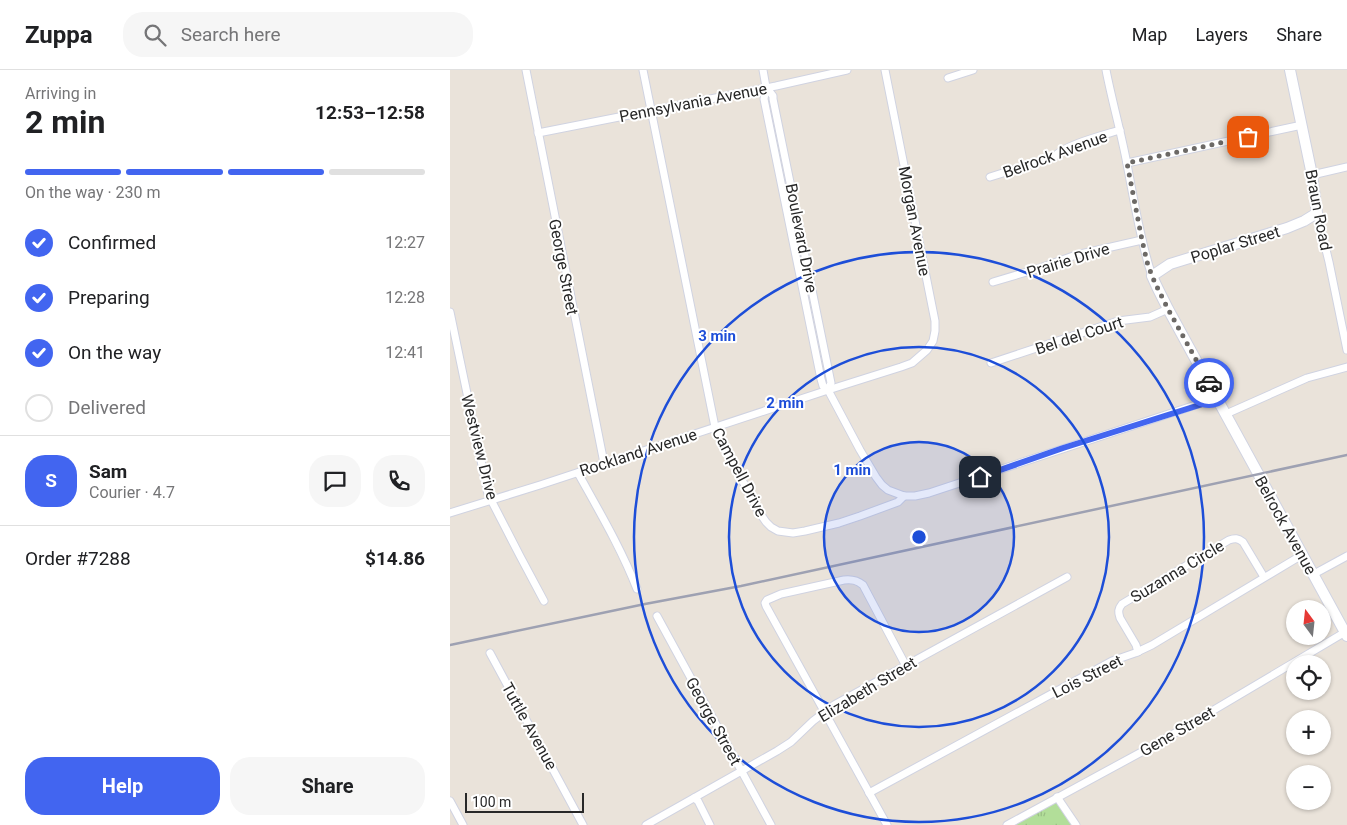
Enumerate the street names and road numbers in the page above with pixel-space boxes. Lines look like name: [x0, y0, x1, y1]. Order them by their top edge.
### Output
street label: Pennsylvania Avenue: [618, 79, 768, 126]
street label: Belrock Avenue: [1000, 127, 1110, 182]
street label: Morgan Avenue: [895, 165, 934, 277]
street label: Braun Road: [1301, 168, 1336, 252]
street label: Boulevard Drive: [782, 182, 821, 294]
street label: George Street: [545, 217, 582, 317]
street label: Poplar Street: [1188, 222, 1282, 267]
street label: Prairie Drive: [1024, 239, 1112, 282]
street label: Bel del Court: [1033, 312, 1125, 359]
street label: Westview Drive: [457, 392, 502, 502]
street label: Campell Drive: [708, 424, 771, 520]
street label: Rockland Avenue: [577, 425, 699, 480]
street label: Belrock Avenue: [1251, 473, 1320, 578]
street label: Suzanna Circle: [1127, 536, 1227, 607]
street label: Lois Street: [1049, 651, 1125, 702]
street label: Elizabeth Street: [815, 653, 920, 726]
street label: George Street: [682, 674, 745, 768]
street label: Tuttle Avenue: [498, 679, 561, 773]
street label: Gene Street: [1137, 702, 1218, 760]

